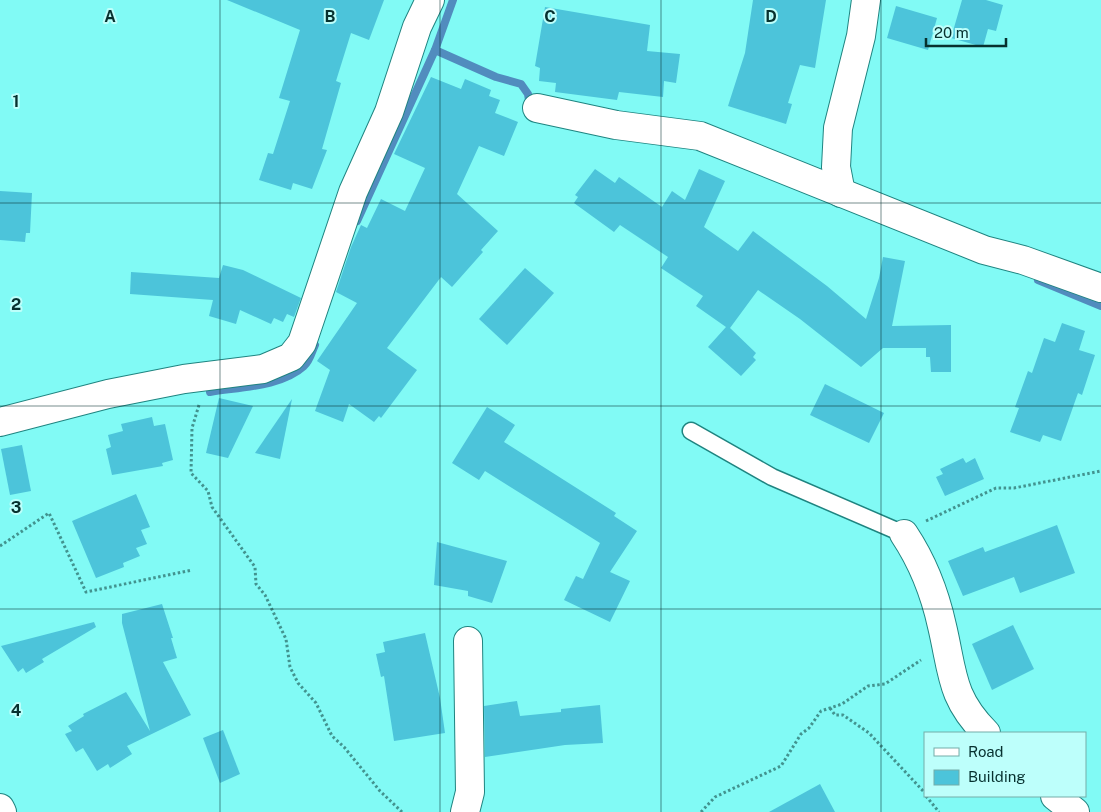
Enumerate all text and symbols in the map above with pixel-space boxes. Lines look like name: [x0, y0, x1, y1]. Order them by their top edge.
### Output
text: A: [104, 7, 116, 26]
text: B: [325, 7, 336, 26]
text: C: [544, 7, 556, 26]
text: D: [765, 7, 777, 26]
scale bar: [926, 15, 1006, 47]
text: 20 m: [934, 24, 969, 41]
text: 1: [13, 92, 19, 111]
text: 2: [11, 295, 21, 314]
text: 3: [11, 498, 21, 517]
text: 4: [11, 701, 22, 720]
legend: [924, 732, 1086, 797]
text: Road: [968, 743, 1004, 760]
text: Building: [968, 768, 1026, 785]

